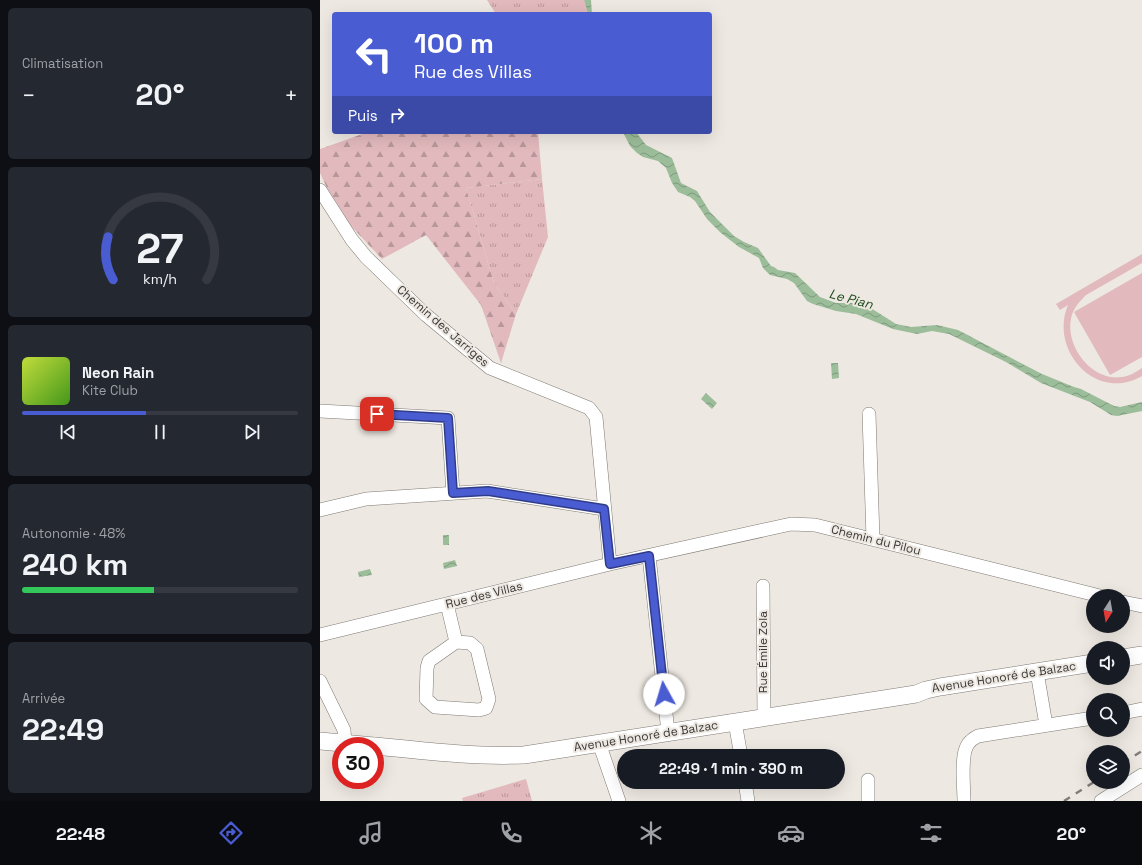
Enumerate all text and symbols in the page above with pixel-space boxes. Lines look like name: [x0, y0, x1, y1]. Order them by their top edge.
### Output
text: 100 m: [414, 25, 494, 61]
icon: left: [348, 28, 400, 80]
text: Climatisation: [22, 55, 103, 72]
text: Rue des Villas: [414, 60, 532, 83]
text: 20°: [135, 75, 185, 114]
text: −: [22, 81, 36, 109]
text: +: [284, 81, 298, 109]
icon: right: [386, 104, 408, 126]
text: Puis: [348, 106, 378, 125]
text: 27: [136, 222, 184, 275]
text: km/h: [143, 269, 177, 287]
street label: Chemin des Jarriges: [394, 282, 492, 370]
water label: Le Pian: [827, 285, 876, 313]
text: Neon Rain: [82, 363, 154, 382]
text: Kite Club: [82, 382, 138, 399]
pin: [360, 397, 394, 431]
icon: arrive: [366, 403, 388, 425]
icon: previous: [57, 421, 79, 443]
icon: pause: [149, 421, 171, 443]
icon: next: [241, 421, 263, 443]
street label: Chemin du Pilou: [829, 521, 923, 559]
text: Autonomie · 48%: [22, 525, 125, 542]
text: 240 km: [22, 545, 128, 584]
street label: Rue des Villas: [444, 578, 524, 612]
north arrow: [1086, 589, 1130, 633]
map controls: [1086, 589, 1130, 789]
street label: Rue Émile Zola: [755, 611, 771, 693]
button: sound: [1086, 641, 1130, 685]
street label: Avenue Honoré de Balzac: [931, 658, 1077, 696]
position arrow: [643, 673, 685, 715]
text: Arrivée: [22, 690, 65, 707]
button: search: [1086, 693, 1130, 737]
text: 22:49: [22, 710, 104, 749]
street label: Avenue Honoré de Balzac: [573, 717, 719, 755]
speed limit sign: 30: [332, 737, 384, 789]
button: layers: [1086, 745, 1130, 789]
text: 22:49 · 1 min · 390 m: [659, 759, 803, 778]
icon: directions: [217, 819, 245, 847]
icon: music: [357, 819, 385, 847]
icon: phone: [497, 819, 525, 847]
icon: climate: [637, 819, 665, 847]
icon: car: [777, 819, 805, 847]
icon: filters: [917, 819, 945, 847]
text: 22:48: [56, 822, 105, 845]
text: 20°: [1057, 822, 1086, 845]

